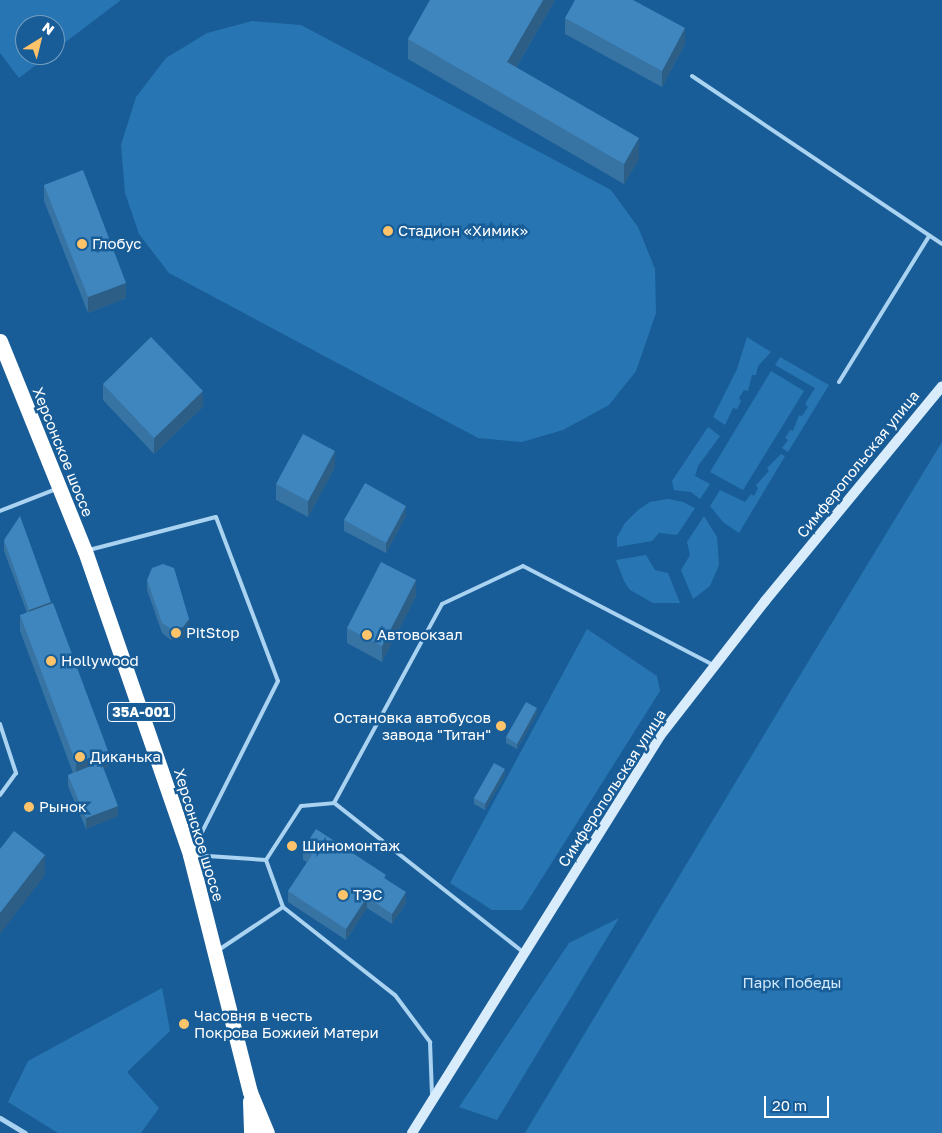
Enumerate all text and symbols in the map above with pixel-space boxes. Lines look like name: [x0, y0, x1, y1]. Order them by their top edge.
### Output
north arrow: [15, 15, 65, 65]
text: N: [39, 18, 58, 38]
place label: Стадион «Химик»: [398, 222, 528, 240]
marker: Стадион «Химик»: [382, 225, 394, 237]
place label: Глобус: [92, 235, 141, 253]
marker: Глобус: [76, 238, 88, 250]
street label: Херсонское шоссе: [29, 385, 97, 519]
street label: Симферопольская улица: [793, 387, 923, 541]
place label: PitStop: [186, 624, 239, 642]
place label: Автовокзал: [377, 626, 463, 644]
marker: PitStop: [170, 627, 182, 639]
marker: Автовокзал: [361, 629, 373, 641]
place label: Hollywood: [61, 652, 139, 670]
marker: Hollywood: [45, 655, 57, 667]
road number: 35А-001: [106, 700, 176, 724]
street label: Симферопольская улица: [554, 706, 670, 870]
place label: Остановка автобусов завода "Титан": [334, 708, 491, 743]
marker: Остановка автобусов завода "Титан": [495, 720, 507, 732]
place label: Диканька: [90, 748, 161, 766]
marker: Диканька: [74, 751, 86, 763]
street label: Херсонское шоссе: [170, 766, 228, 904]
place label: Рынок: [39, 798, 87, 816]
marker: Рынок: [23, 801, 35, 813]
place label: Шиномонтаж: [302, 837, 400, 855]
marker: Шиномонтаж: [286, 840, 298, 852]
place label: ТЭС: [353, 886, 382, 904]
marker: ТЭС: [337, 889, 349, 901]
park label: Парк Победы: [742, 974, 842, 992]
place label: Часовня в честь Покрова Божией Матери: [194, 1006, 379, 1041]
marker: Часовня в честь Покрова Божией Матери: [178, 1018, 190, 1030]
scale bar: [767, 1086, 832, 1118]
text: 20 m: [772, 1096, 807, 1114]

